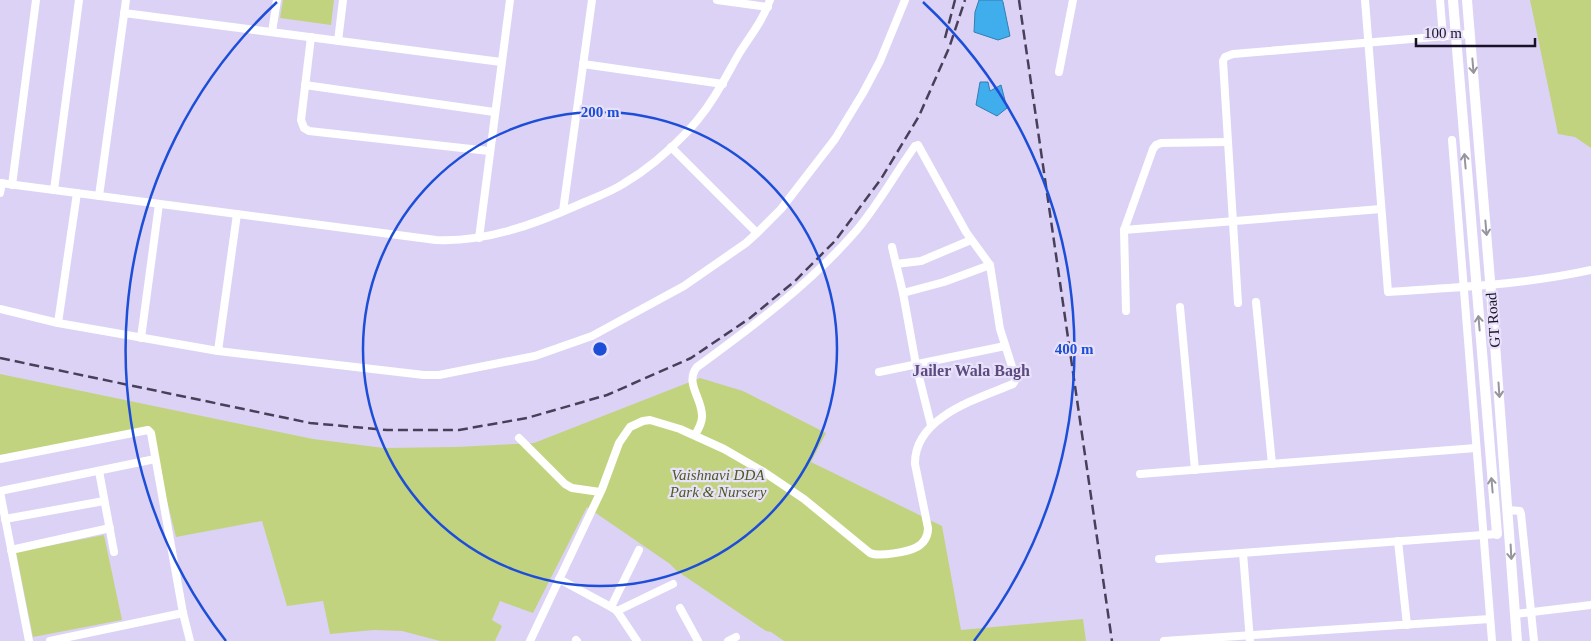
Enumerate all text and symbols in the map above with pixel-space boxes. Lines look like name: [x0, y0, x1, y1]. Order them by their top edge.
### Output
scale bar: [1416, 15, 1535, 47]
text: 100 m: [1424, 25, 1462, 41]
one-way arrow: [1468, 58, 1477, 74]
text: 200 m: [581, 104, 620, 120]
one-way arrow: [1461, 154, 1470, 170]
one-way arrow: [1481, 220, 1491, 236]
street label: GT Road: [1483, 291, 1503, 348]
one-way arrow: [1474, 316, 1483, 332]
centre of rings: [591, 340, 609, 358]
text: 400 m: [1055, 341, 1094, 357]
district label: Jailer Wala Bagh: [912, 362, 1030, 380]
one-way arrow: [1494, 382, 1504, 398]
park label: Vaishnavi DDA Park & Nursery: [669, 467, 767, 500]
one-way arrow: [1488, 477, 1497, 493]
one-way arrow: [1507, 544, 1516, 560]

